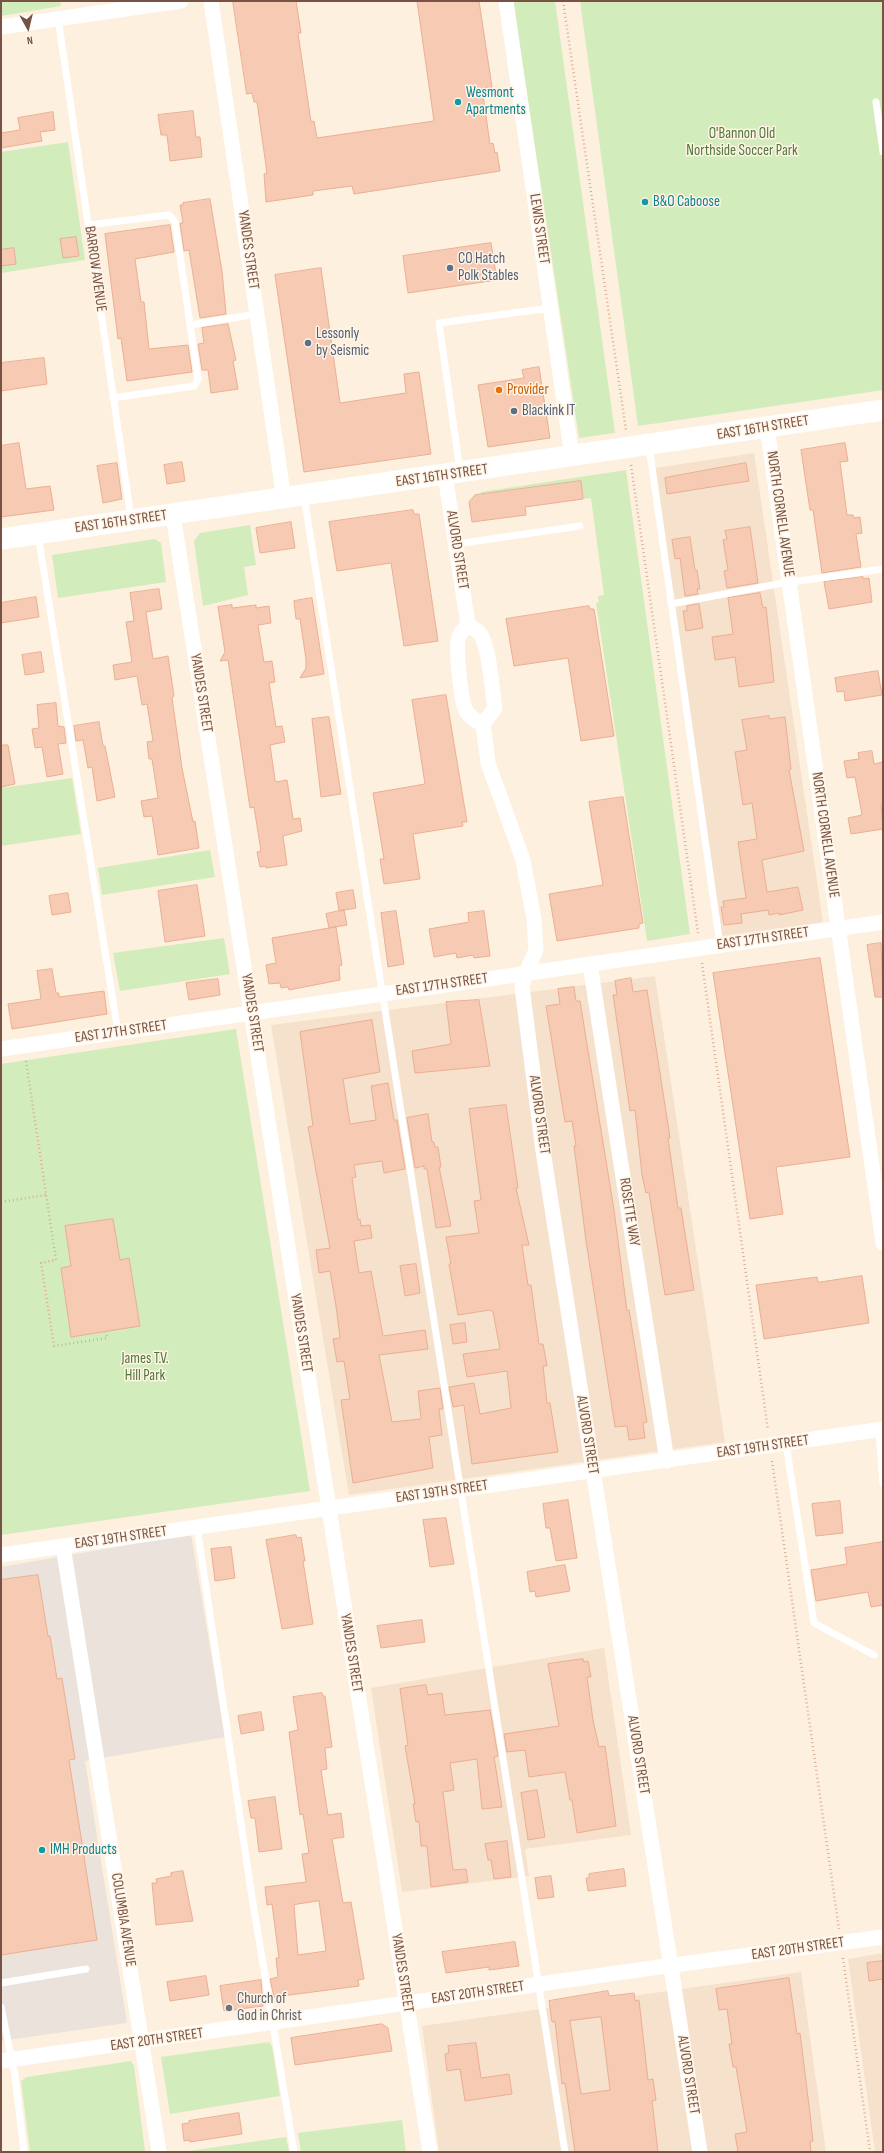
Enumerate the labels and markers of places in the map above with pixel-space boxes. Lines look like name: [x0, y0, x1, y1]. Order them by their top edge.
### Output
place label: Wesmont Apartments: [466, 84, 526, 119]
marker: Wesmont Apartments: [453, 97, 463, 107]
place label: B&O Caboose: [653, 193, 720, 211]
marker: B&O Caboose: [640, 197, 650, 207]
place label: CO Hatch Polk Stables: [458, 250, 519, 285]
marker: CO Hatch Polk Stables: [445, 263, 455, 273]
place label: Lessonly by Seismic: [316, 325, 369, 360]
marker: Lessonly by Seismic: [303, 338, 313, 348]
place label: Provider: [507, 381, 549, 399]
marker: Provider: [494, 385, 504, 395]
place label: Blackink IT: [522, 402, 575, 420]
marker: Blackink IT: [509, 406, 519, 416]
place label: IMH Products: [50, 1841, 117, 1859]
marker: IMH Products: [37, 1845, 47, 1855]
place label: Church of God in Christ: [237, 1990, 302, 2025]
marker: Church of God in Christ: [224, 2003, 234, 2013]

